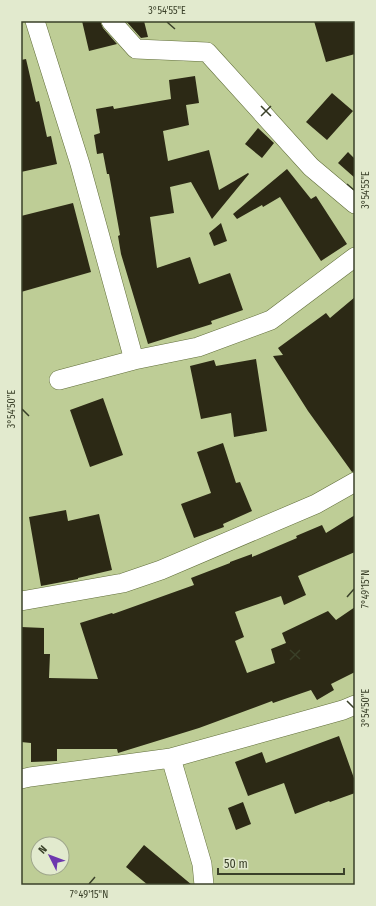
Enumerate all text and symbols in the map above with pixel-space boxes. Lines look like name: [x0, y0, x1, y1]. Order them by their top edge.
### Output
text: 3°54'55"E: [148, 5, 186, 17]
text: 3°54'55"E: [360, 171, 372, 209]
text: 3°54'50"E: [6, 390, 18, 428]
text: 7°49'15"N: [360, 570, 372, 608]
text: 3°54'50"E: [360, 689, 372, 727]
north arrow: [30, 836, 70, 876]
text: N: [36, 843, 50, 856]
scale bar: [218, 850, 344, 876]
text: 50 m: [224, 857, 248, 871]
text: 7°49'15"N: [70, 889, 108, 901]

